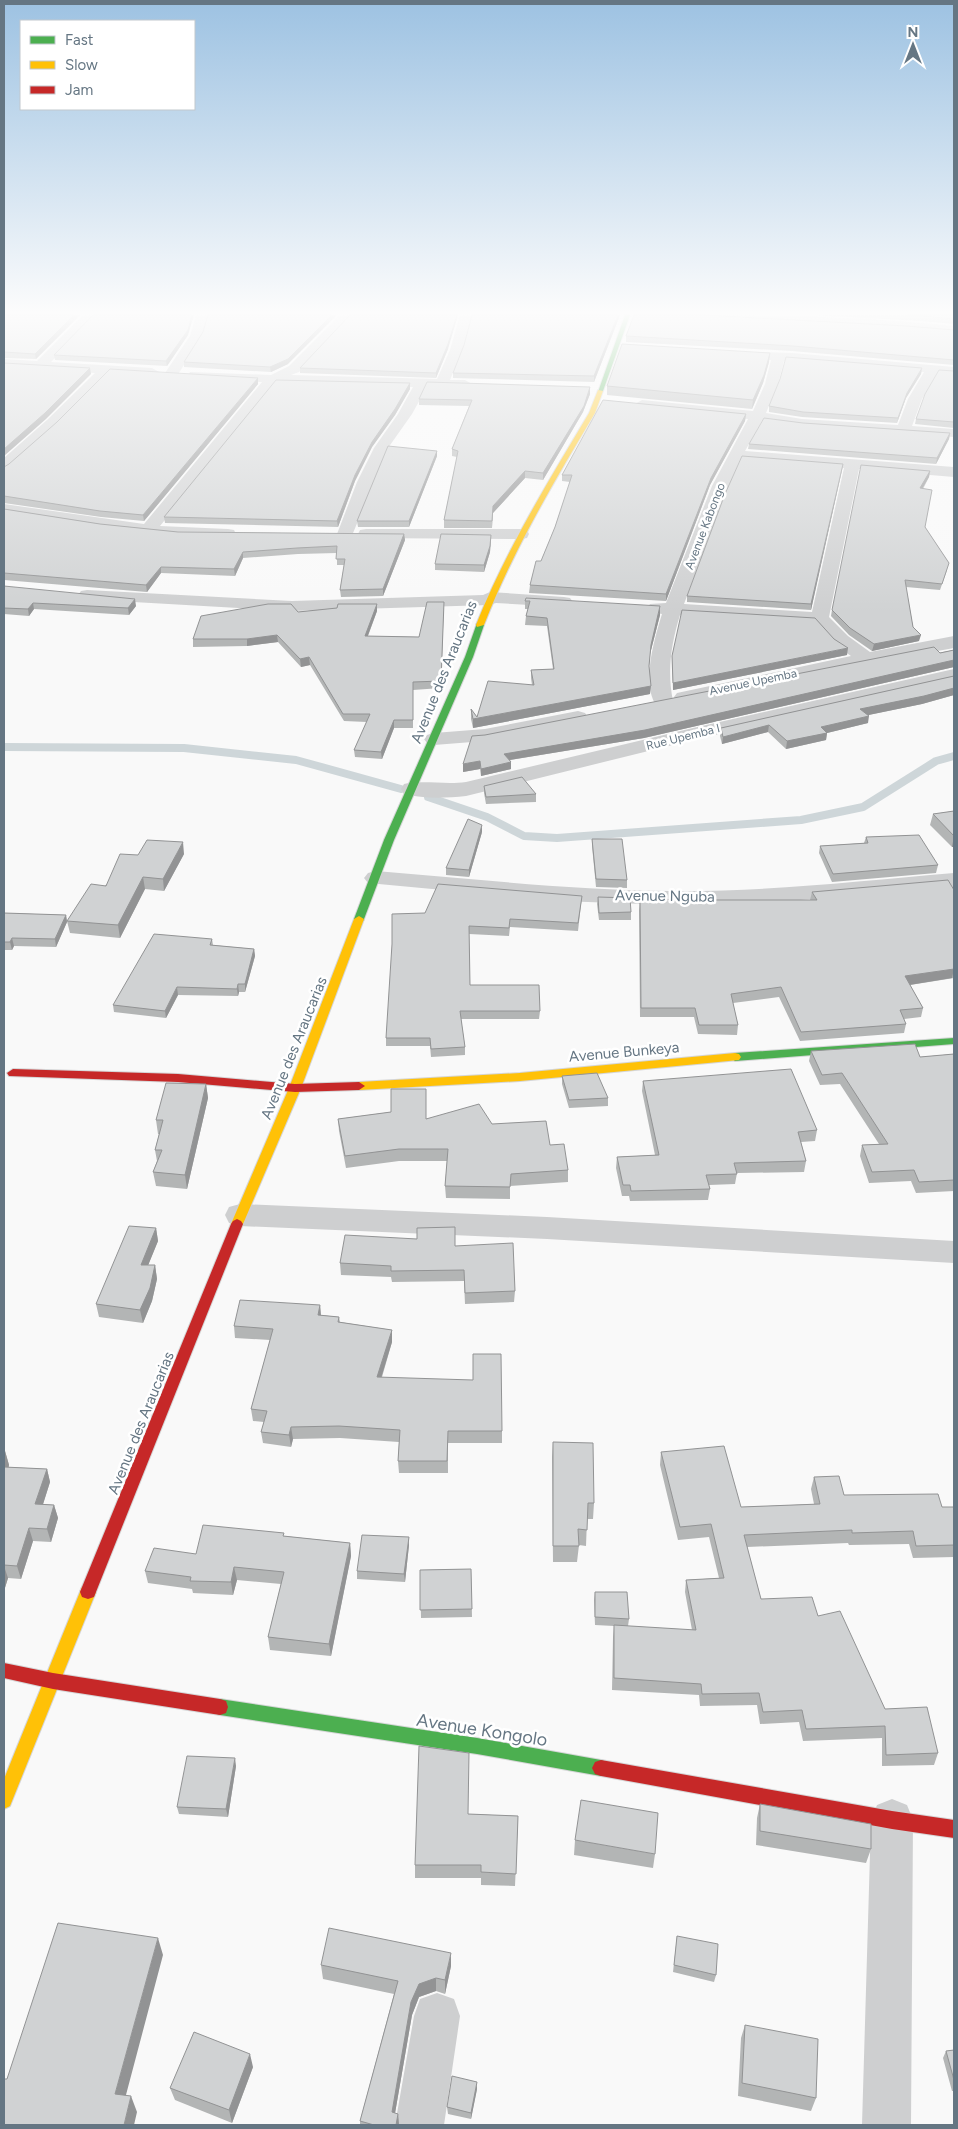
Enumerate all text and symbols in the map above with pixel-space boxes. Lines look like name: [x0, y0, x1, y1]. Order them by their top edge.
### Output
legend: [20, 20, 195, 110]
north arrow: [888, 20, 938, 70]
text: N: [908, 24, 918, 41]
text: Fast: [65, 31, 94, 49]
text: Slow: [65, 56, 98, 74]
text: Jam: [65, 81, 93, 99]
street label: Avenue Kabongo: [682, 481, 728, 571]
street label: Avenue des Araucarias: [407, 598, 481, 746]
street label: Avenue Upemba: [708, 666, 798, 698]
street label: Rue Upemba I: [645, 721, 721, 753]
street label: Avenue Nguba: [615, 886, 715, 906]
street label: Avenue des Araucarias: [257, 974, 331, 1122]
street label: Avenue Bunkeya: [568, 1038, 680, 1066]
street label: Avenue des Araucarias: [104, 1349, 178, 1497]
street label: Avenue Kongolo: [415, 1709, 549, 1751]

